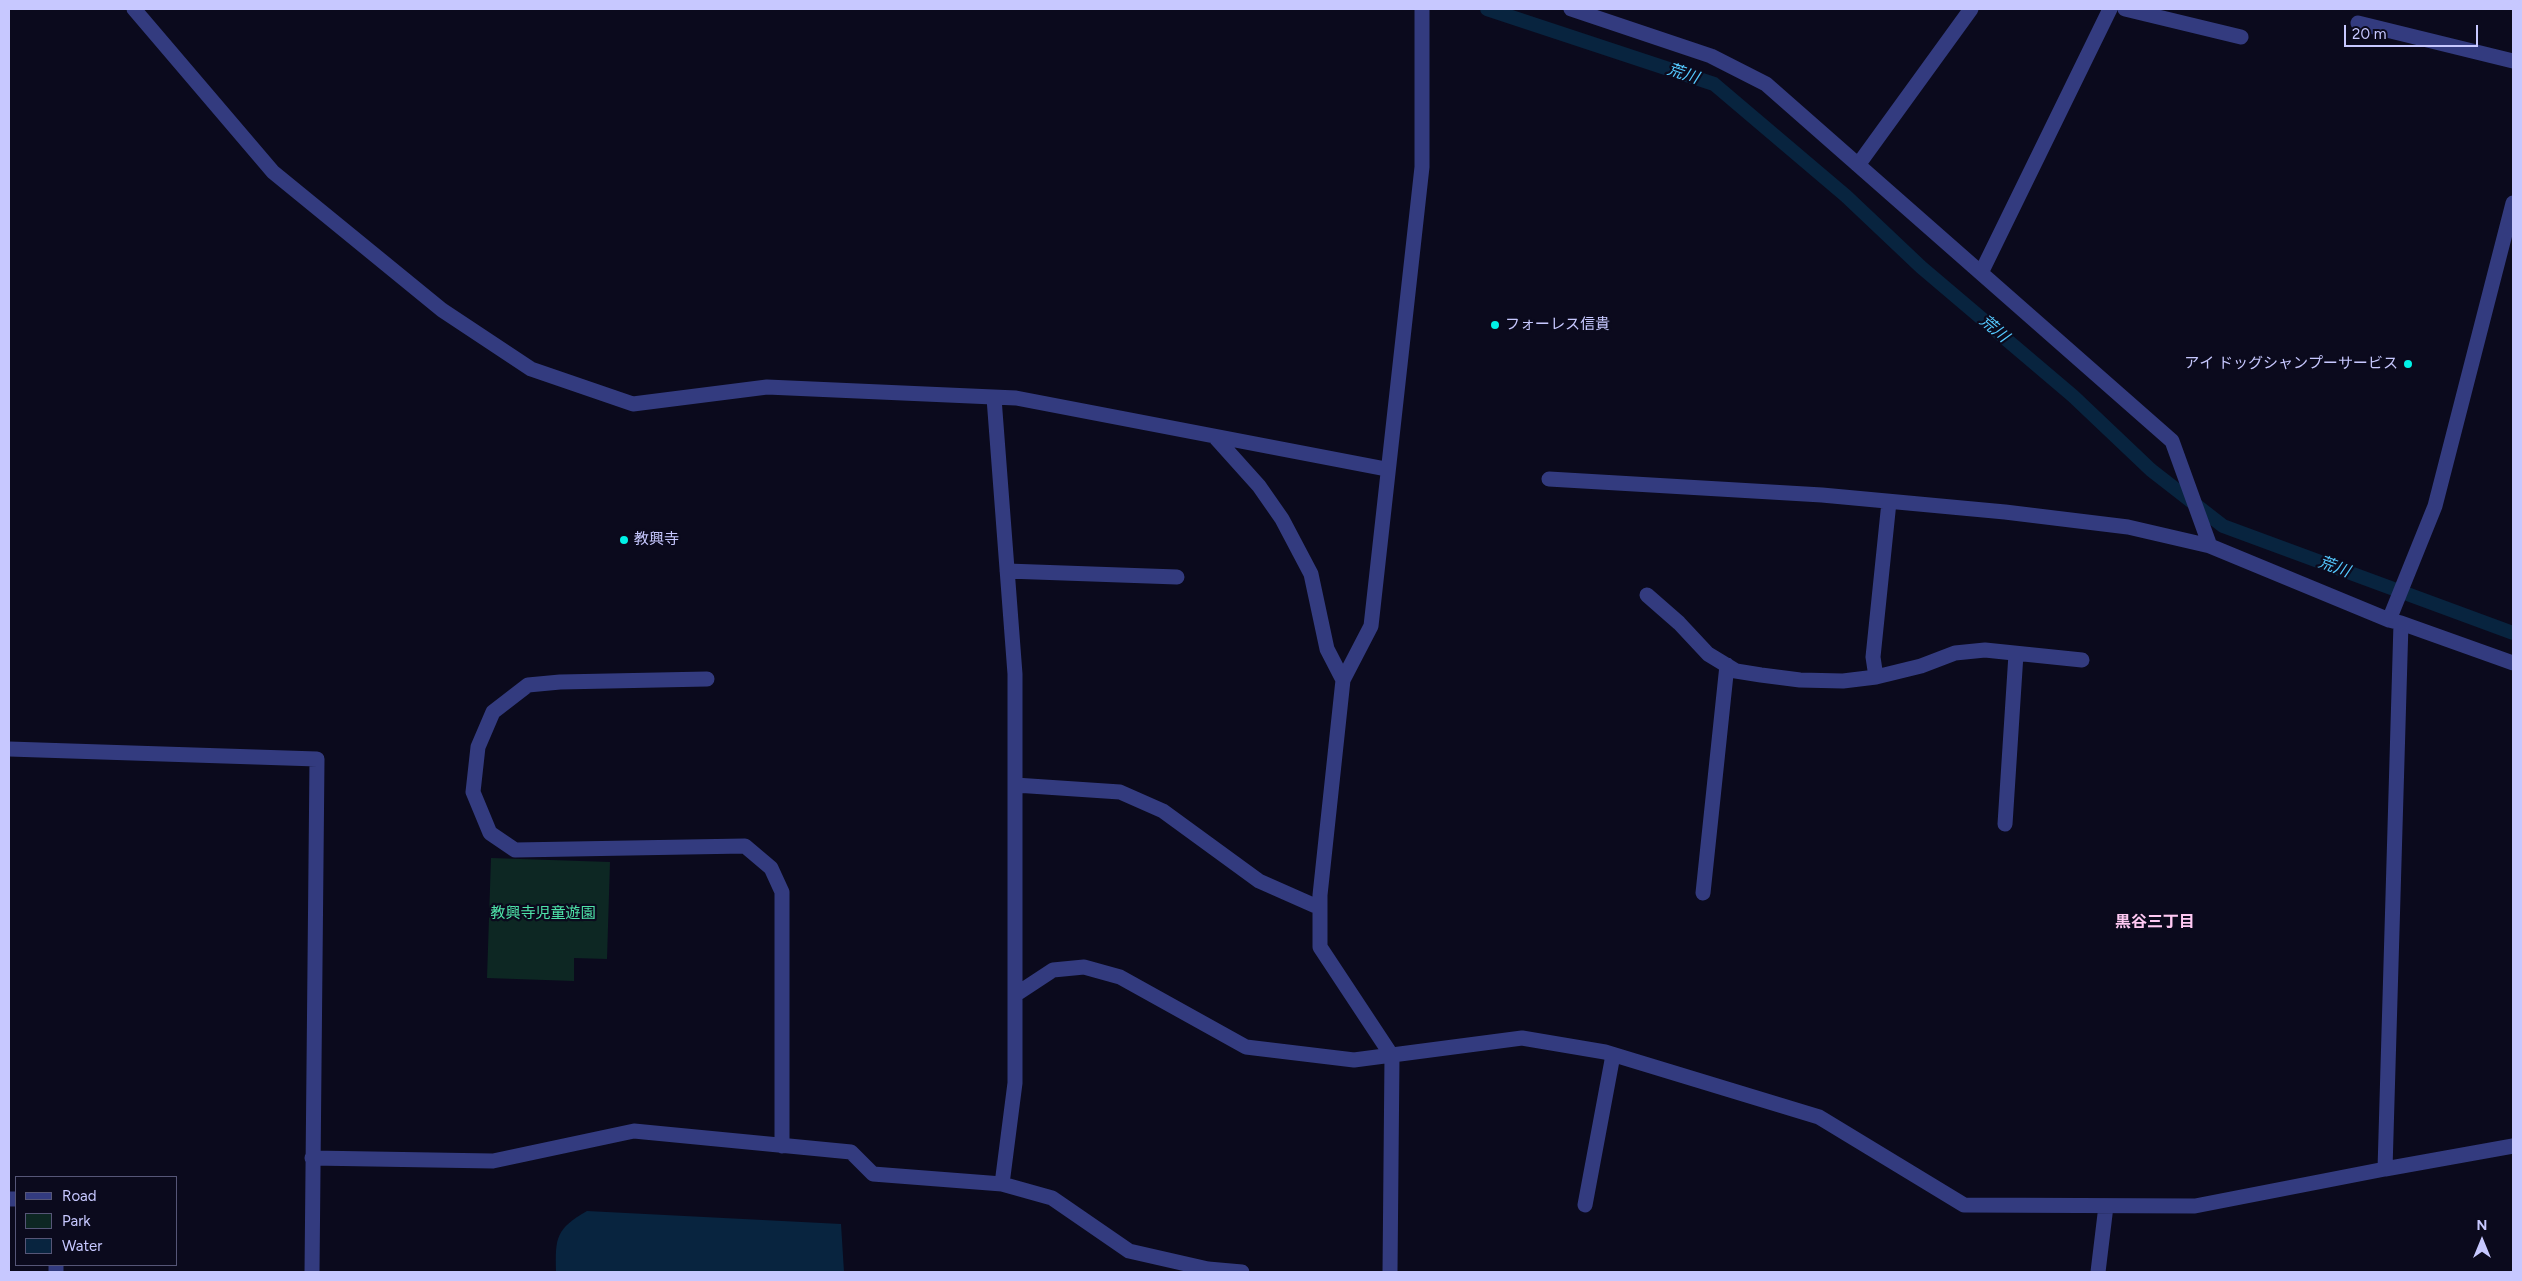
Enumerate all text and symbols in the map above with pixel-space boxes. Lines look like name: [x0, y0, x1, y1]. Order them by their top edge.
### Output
scale bar: [2347, 15, 2481, 47]
text: 20 m: [2352, 25, 2386, 43]
water label: 荒川: [1665, 60, 1701, 88]
water label: 荒川: [1976, 311, 2012, 347]
place label: フォーレス信貴: [1505, 316, 1610, 334]
marker: フォーレス信貴: [1489, 319, 1501, 331]
place label: アイ ドッグシャンプーサービス: [2184, 355, 2398, 373]
marker: アイ ドッグシャンプーサービス: [2402, 358, 2414, 370]
place label: 教興寺: [634, 531, 679, 549]
marker: 教興寺: [618, 534, 630, 546]
water label: 荒川: [2316, 553, 2352, 581]
park label: 教興寺児童遊園: [491, 905, 595, 923]
district label: 黒谷三丁目: [2115, 912, 2195, 932]
legend: [15, 1176, 178, 1266]
text: Road: [62, 1187, 97, 1205]
text: Park: [62, 1212, 91, 1230]
north arrow: [2457, 1216, 2507, 1266]
text: N: [2477, 1217, 2487, 1234]
text: Water: [62, 1237, 102, 1255]

